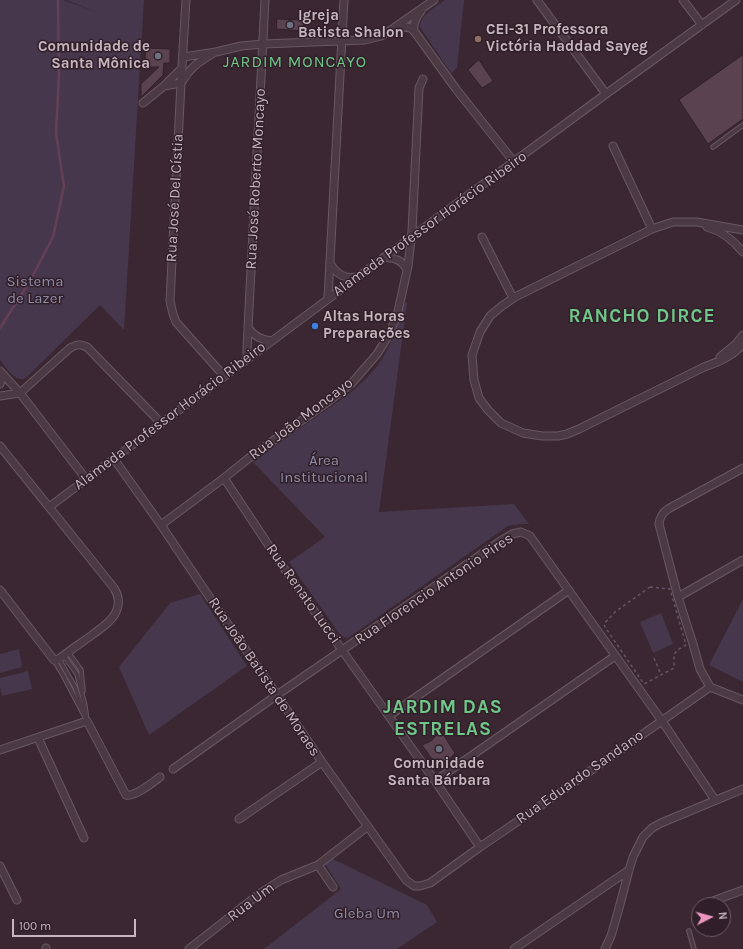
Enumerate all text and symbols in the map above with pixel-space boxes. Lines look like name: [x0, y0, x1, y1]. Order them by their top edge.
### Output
place label: Igreja Batista Shalon: [298, 7, 404, 42]
marker: Igreja Batista Shalon: [285, 20, 295, 30]
place label: CEI-31 Professora Victória Haddad Sayeg: [486, 21, 648, 56]
marker: CEI-31 Professora Victória Haddad Sayeg: [473, 34, 483, 44]
place label: Comunidade de Santa Mônica: [38, 38, 150, 73]
marker: Comunidade de Santa Mônica: [153, 51, 163, 61]
district label: JARDIM MONCAYO: [223, 52, 367, 72]
street label: Rua José Roberto Moncayo: [242, 88, 270, 270]
street label: Rua José Del Cístia: [163, 133, 187, 263]
street label: Alameda Professor Horácio Ribeiro: [329, 148, 531, 300]
park label: Sistema de Lazer: [6, 273, 64, 308]
district label: RANCHO DIRCE: [568, 306, 716, 328]
place label: Altas Horas Preparações: [323, 308, 410, 343]
marker: Altas Horas Preparações: [310, 321, 320, 331]
street label: Alameda Professor Horácio Ribeiro: [71, 338, 269, 494]
street label: Rua João Moncayo: [245, 374, 357, 464]
park label: Área Institucional: [280, 452, 368, 487]
street label: Rua Florencio Antonio Pires: [351, 529, 517, 649]
street label: Rua Renato Lucci: [262, 541, 344, 647]
street label: Rua João Batista de Moraes: [204, 594, 324, 760]
district label: JARDIM DAS ESTRELAS: [383, 697, 503, 741]
street label: Rua Eduardo Sandano: [513, 726, 647, 828]
marker: Comunidade Santa Bárbara: [434, 744, 444, 754]
place label: Comunidade Santa Bárbara: [387, 755, 491, 790]
street label: Rua Um: [224, 879, 278, 925]
north arrow: [691, 897, 731, 937]
park label: Gleba Um: [334, 905, 400, 923]
scale bar: [14, 911, 138, 937]
text: N: [716, 911, 729, 920]
text: 100 m: [19, 919, 51, 933]

